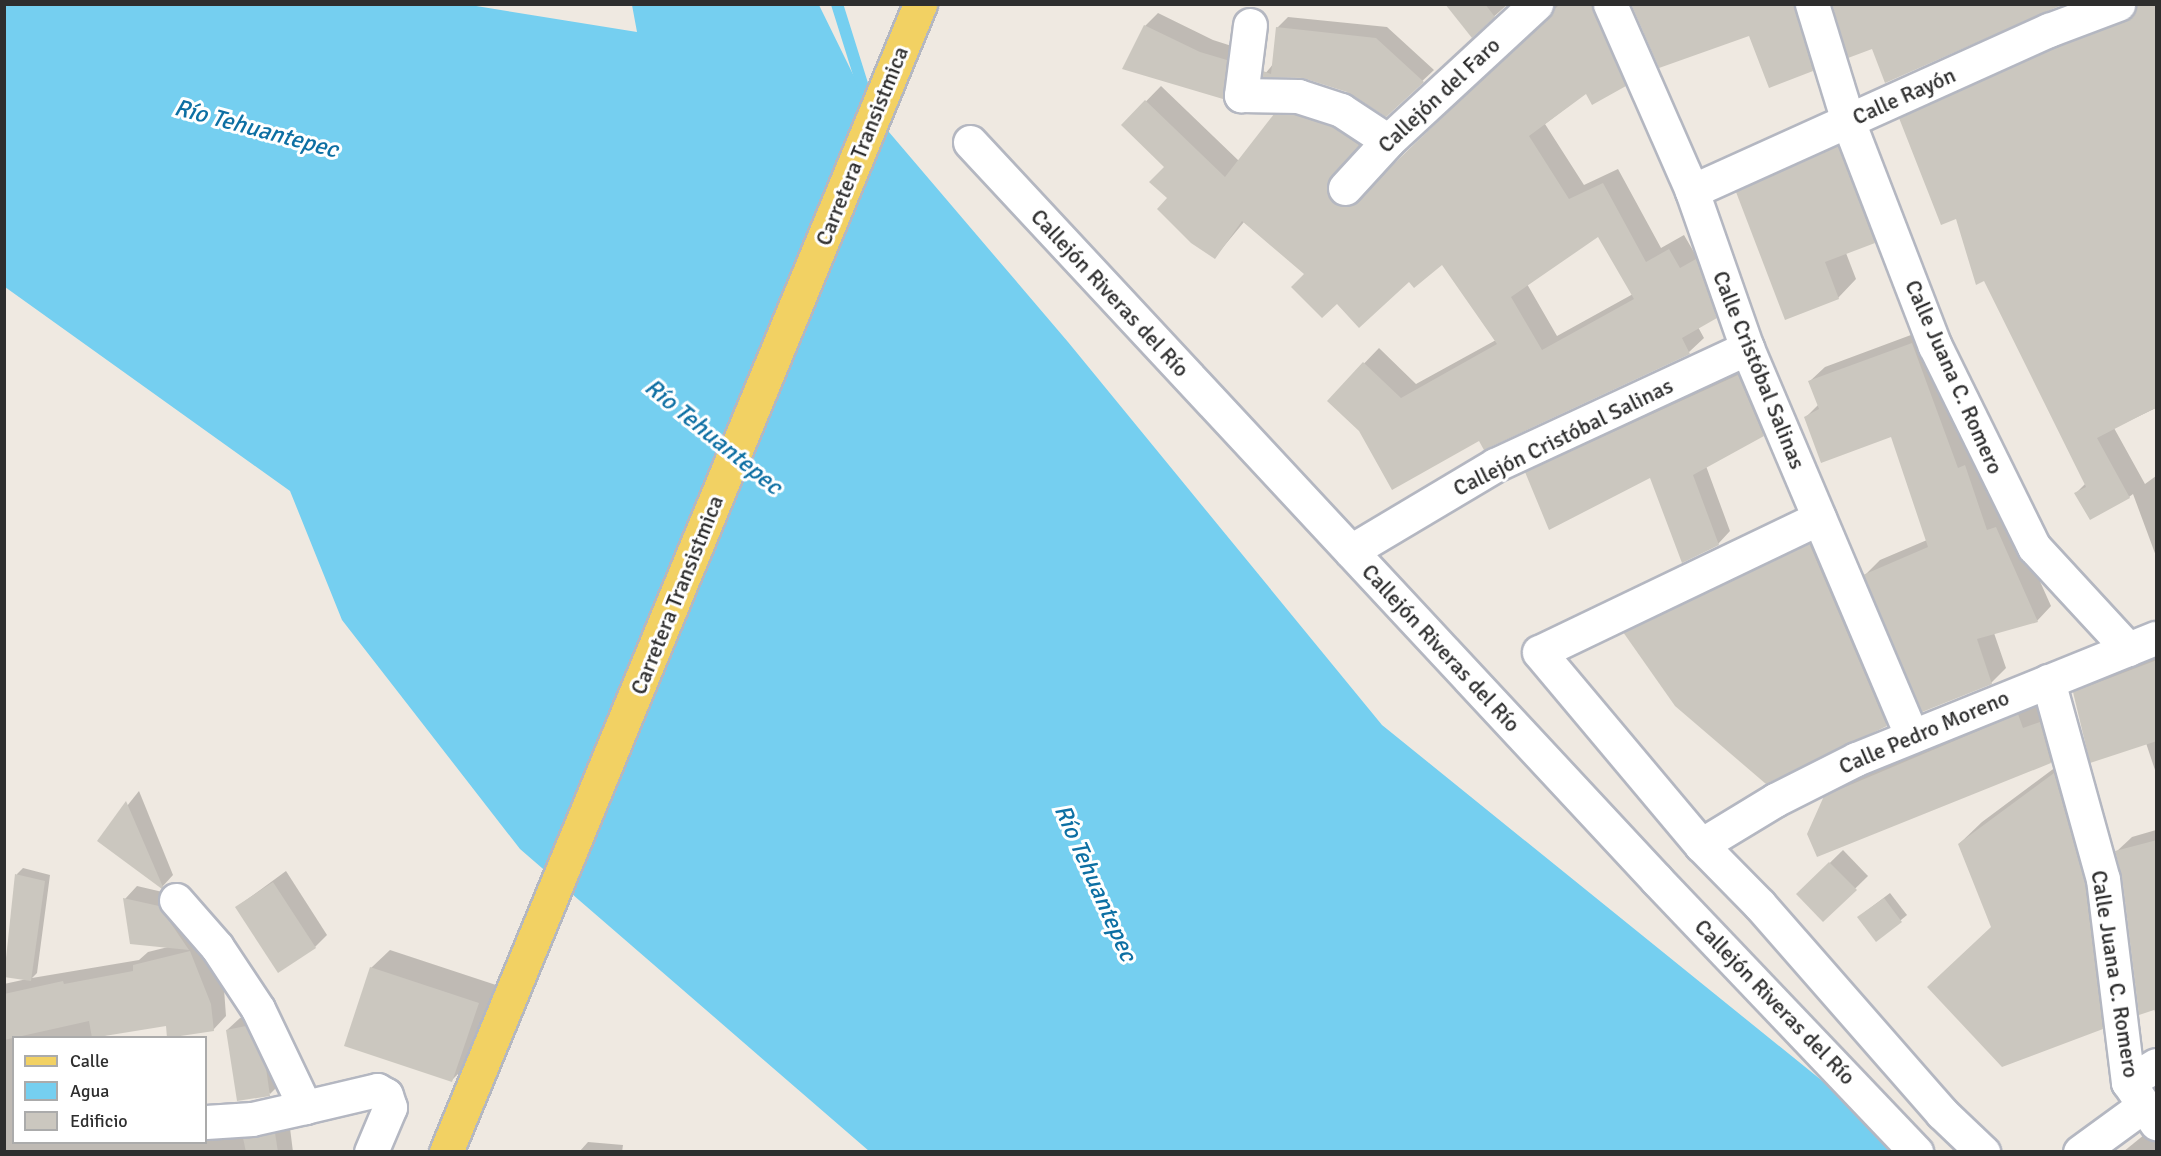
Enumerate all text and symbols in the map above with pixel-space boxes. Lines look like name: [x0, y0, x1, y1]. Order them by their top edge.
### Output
street label: Callejón del Faro: [1373, 32, 1505, 158]
street label: Carretera Transistmica: [810, 43, 914, 249]
street label: Calle Rayón: [1848, 62, 1960, 130]
water label: Río Tehuantepec: [171, 93, 341, 165]
street label: Callejón Riveras del Río: [1025, 204, 1195, 382]
street label: Calle Cristóbal Salinas: [1707, 267, 1811, 473]
street label: Calle Juana C. Romero: [1899, 276, 2009, 478]
street label: Callejón Cristóbal Salinas: [1449, 372, 1677, 502]
water label: Río Tehuantepec: [639, 373, 787, 501]
street label: Carretera Transistmica: [625, 492, 729, 698]
street label: Callejón Riveras del Río: [1356, 559, 1526, 737]
street label: Calle Pedro Moreno: [1835, 684, 2013, 780]
water label: Río Tehuantepec: [1048, 800, 1142, 966]
street label: Calle Juana C. Romero: [2086, 868, 2144, 1080]
street label: Callejón Riveras del Río: [1689, 914, 1861, 1090]
legend: [12, 1036, 207, 1144]
text: Calle: [70, 1050, 109, 1072]
text: Agua: [70, 1080, 109, 1102]
text: Edificio: [70, 1110, 128, 1132]

